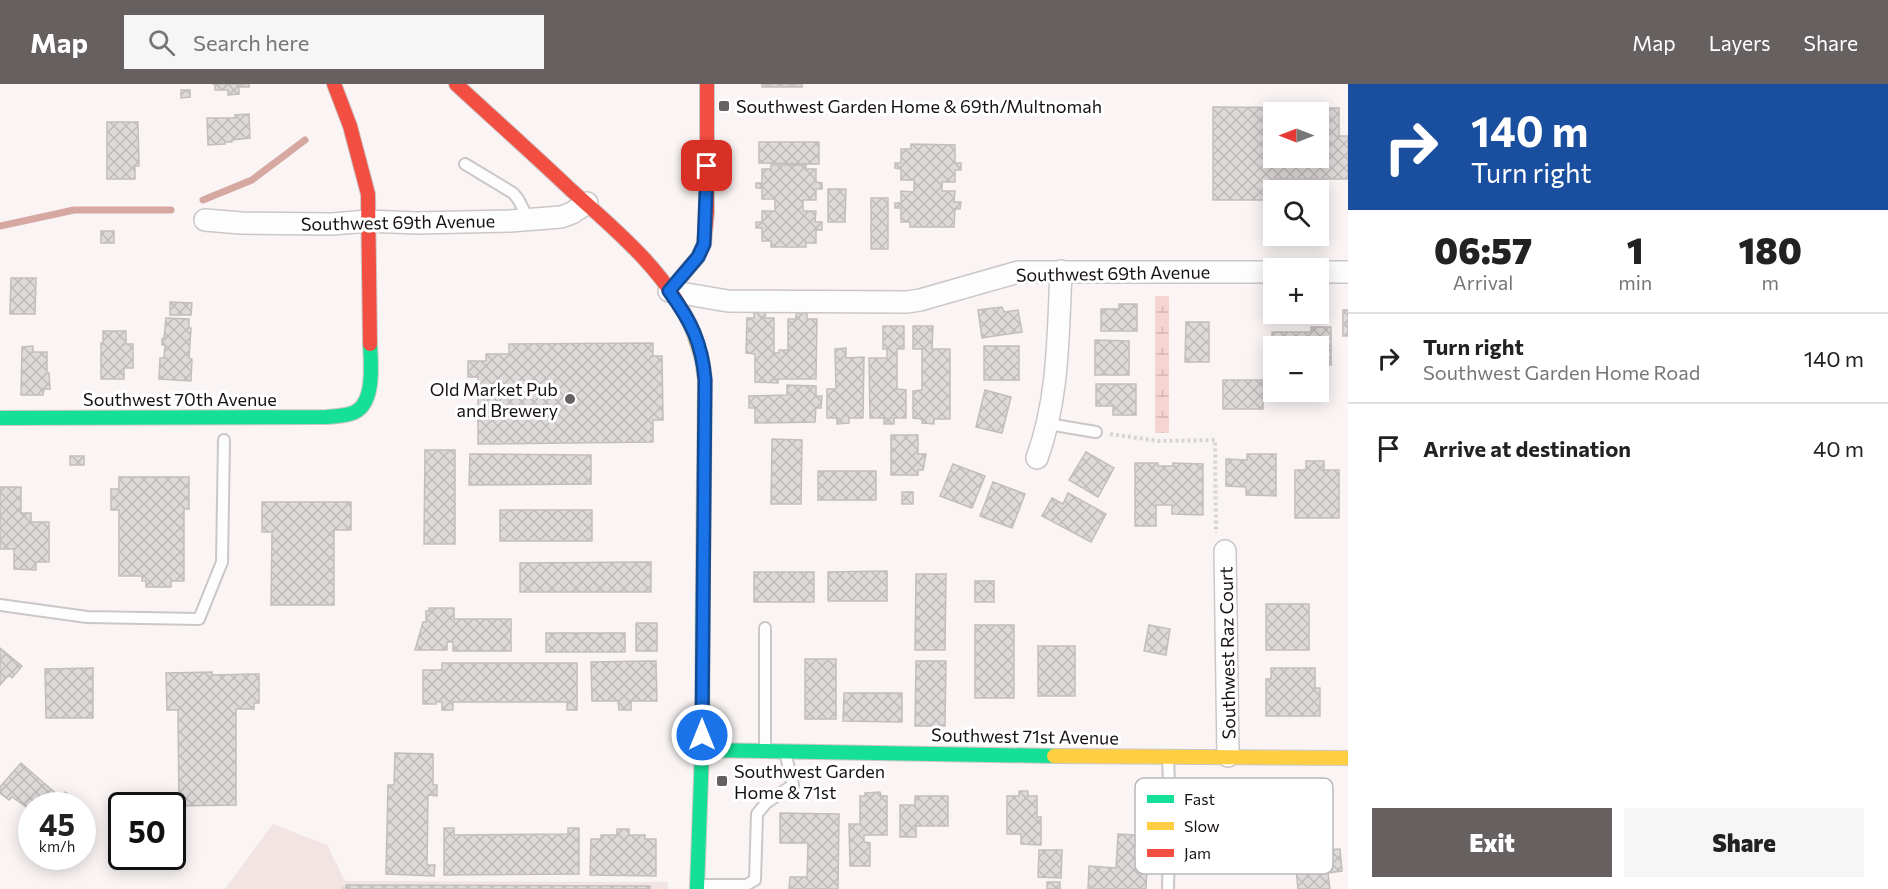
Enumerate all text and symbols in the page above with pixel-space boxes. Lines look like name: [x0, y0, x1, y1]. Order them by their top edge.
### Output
search box: [124, 15, 544, 69]
text: Map: [30, 25, 88, 59]
icon: search: [145, 26, 178, 59]
text: Search here: [193, 29, 309, 56]
text: Map: [1632, 30, 1676, 55]
text: Layers: [1709, 30, 1771, 55]
text: Share: [1804, 30, 1858, 55]
place label: Southwest Garden Home & 69th/Multnomah: [736, 95, 1102, 117]
marker: Southwest Garden Home & 69th/Multnomah: [717, 99, 731, 113]
north arrow: [1263, 102, 1329, 168]
map controls: [1263, 102, 1329, 402]
text: 140 m: [1471, 104, 1588, 156]
icon: right: [1372, 108, 1450, 186]
pin: [681, 140, 732, 191]
icon: arrive: [690, 149, 723, 182]
text: Turn right: [1471, 156, 1591, 189]
button: search: [1263, 180, 1329, 246]
street label: Southwest 69th Avenue: [301, 209, 495, 235]
text: 06:57: [1434, 227, 1532, 271]
text: 1: [1627, 227, 1644, 271]
text: 180: [1738, 227, 1802, 271]
button: +: [1263, 258, 1329, 324]
street label: Southwest 69th Avenue: [1016, 260, 1210, 286]
text: Arrival: [1453, 270, 1513, 294]
text: min: [1618, 270, 1652, 294]
text: m: [1761, 270, 1779, 294]
text: Turn right: [1423, 333, 1524, 360]
button: −: [1263, 336, 1329, 402]
icon: right: [1372, 342, 1405, 375]
text: 140 m: [1804, 345, 1864, 372]
text: Southwest Garden Home Road: [1423, 360, 1700, 384]
place label: Old Market Pub and Brewery: [430, 378, 558, 421]
street label: Southwest 70th Avenue: [83, 388, 277, 410]
marker: Old Market Pub and Brewery: [563, 392, 577, 406]
icon: arrive: [1372, 432, 1405, 465]
text: Arrive at destination: [1423, 435, 1631, 462]
text: 40 m: [1813, 435, 1864, 462]
street label: Southwest Raz Court: [1214, 566, 1240, 740]
position arrow: [670, 703, 734, 767]
street label: Southwest 71st Avenue: [931, 723, 1119, 749]
place label: Southwest Garden Home & 71st: [734, 760, 885, 803]
marker: Southwest Garden Home & 71st: [715, 774, 729, 788]
legend: [1135, 778, 1333, 874]
text: Fast: [1184, 789, 1215, 808]
speed limit sign: 50: [108, 792, 186, 870]
text: 45: [39, 805, 75, 842]
button: Exit: [1372, 808, 1612, 877]
button: Share: [1624, 808, 1864, 877]
text: Slow: [1184, 816, 1220, 835]
text: km/h: [39, 837, 75, 855]
text: Jam: [1184, 843, 1211, 862]

